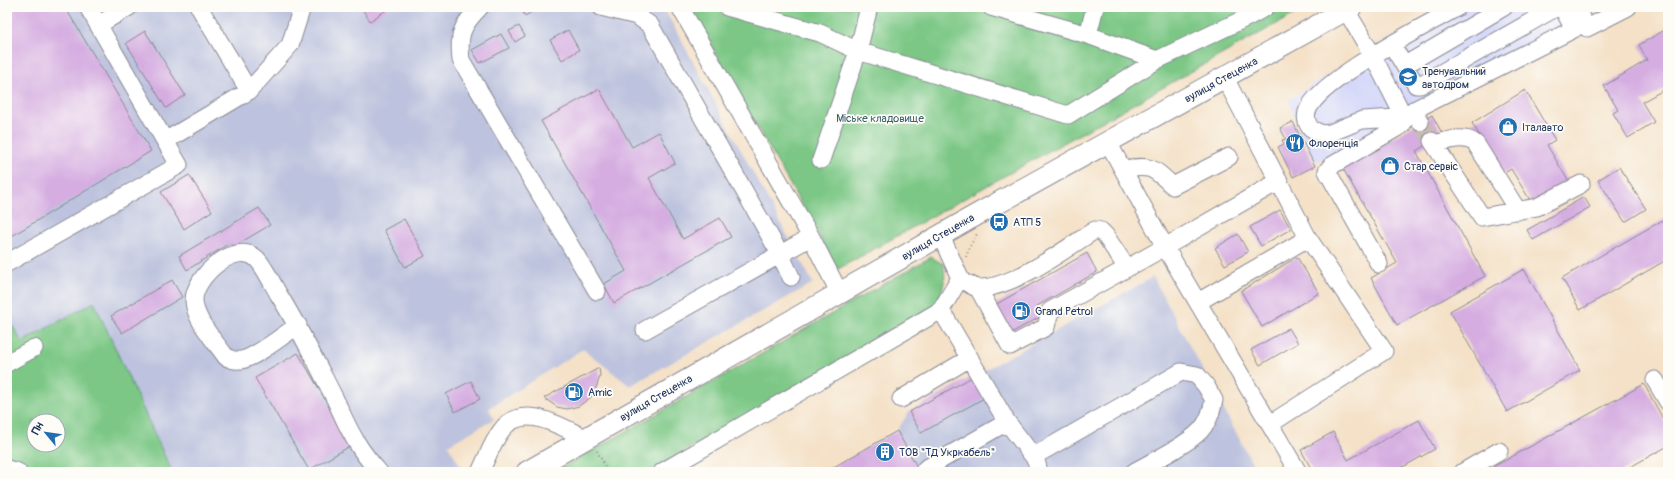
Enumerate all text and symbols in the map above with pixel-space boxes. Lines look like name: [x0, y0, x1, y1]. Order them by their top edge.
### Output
street label: вулиця Стеценка: [1182, 55, 1260, 105]
place label: Тренувальний автодром: [1422, 65, 1486, 91]
school or university icon: Тренувальний автодром: [1397, 66, 1419, 88]
park label: Міське кладовище: [836, 112, 924, 125]
shop icon: Італавто: [1497, 116, 1519, 138]
place label: Італавто: [1522, 121, 1564, 134]
restaurant icon: Флоренція: [1284, 132, 1306, 154]
place label: Флоренція: [1309, 137, 1358, 150]
shop icon: Стар сервіс: [1379, 155, 1401, 177]
place label: Стар сервіс: [1404, 160, 1459, 173]
street label: вулиця Стеценка: [899, 211, 977, 263]
bus stop icon: АТП 5: [988, 211, 1010, 233]
place label: АТП 5: [1013, 216, 1041, 229]
fuel station icon: Grand Petrol: [1010, 300, 1032, 322]
place label: Grand Petrol: [1035, 305, 1093, 318]
street label: вулиця Стеценка: [617, 372, 695, 424]
fuel station icon: Amic: [563, 381, 585, 403]
place label: Amic: [588, 386, 613, 399]
north arrow: [26, 413, 66, 453]
text: Пн: [29, 420, 47, 437]
building icon: ТОВ "ТД Укркабель": [874, 441, 896, 463]
place label: ТОВ "ТД Укркабель": [899, 446, 995, 459]

